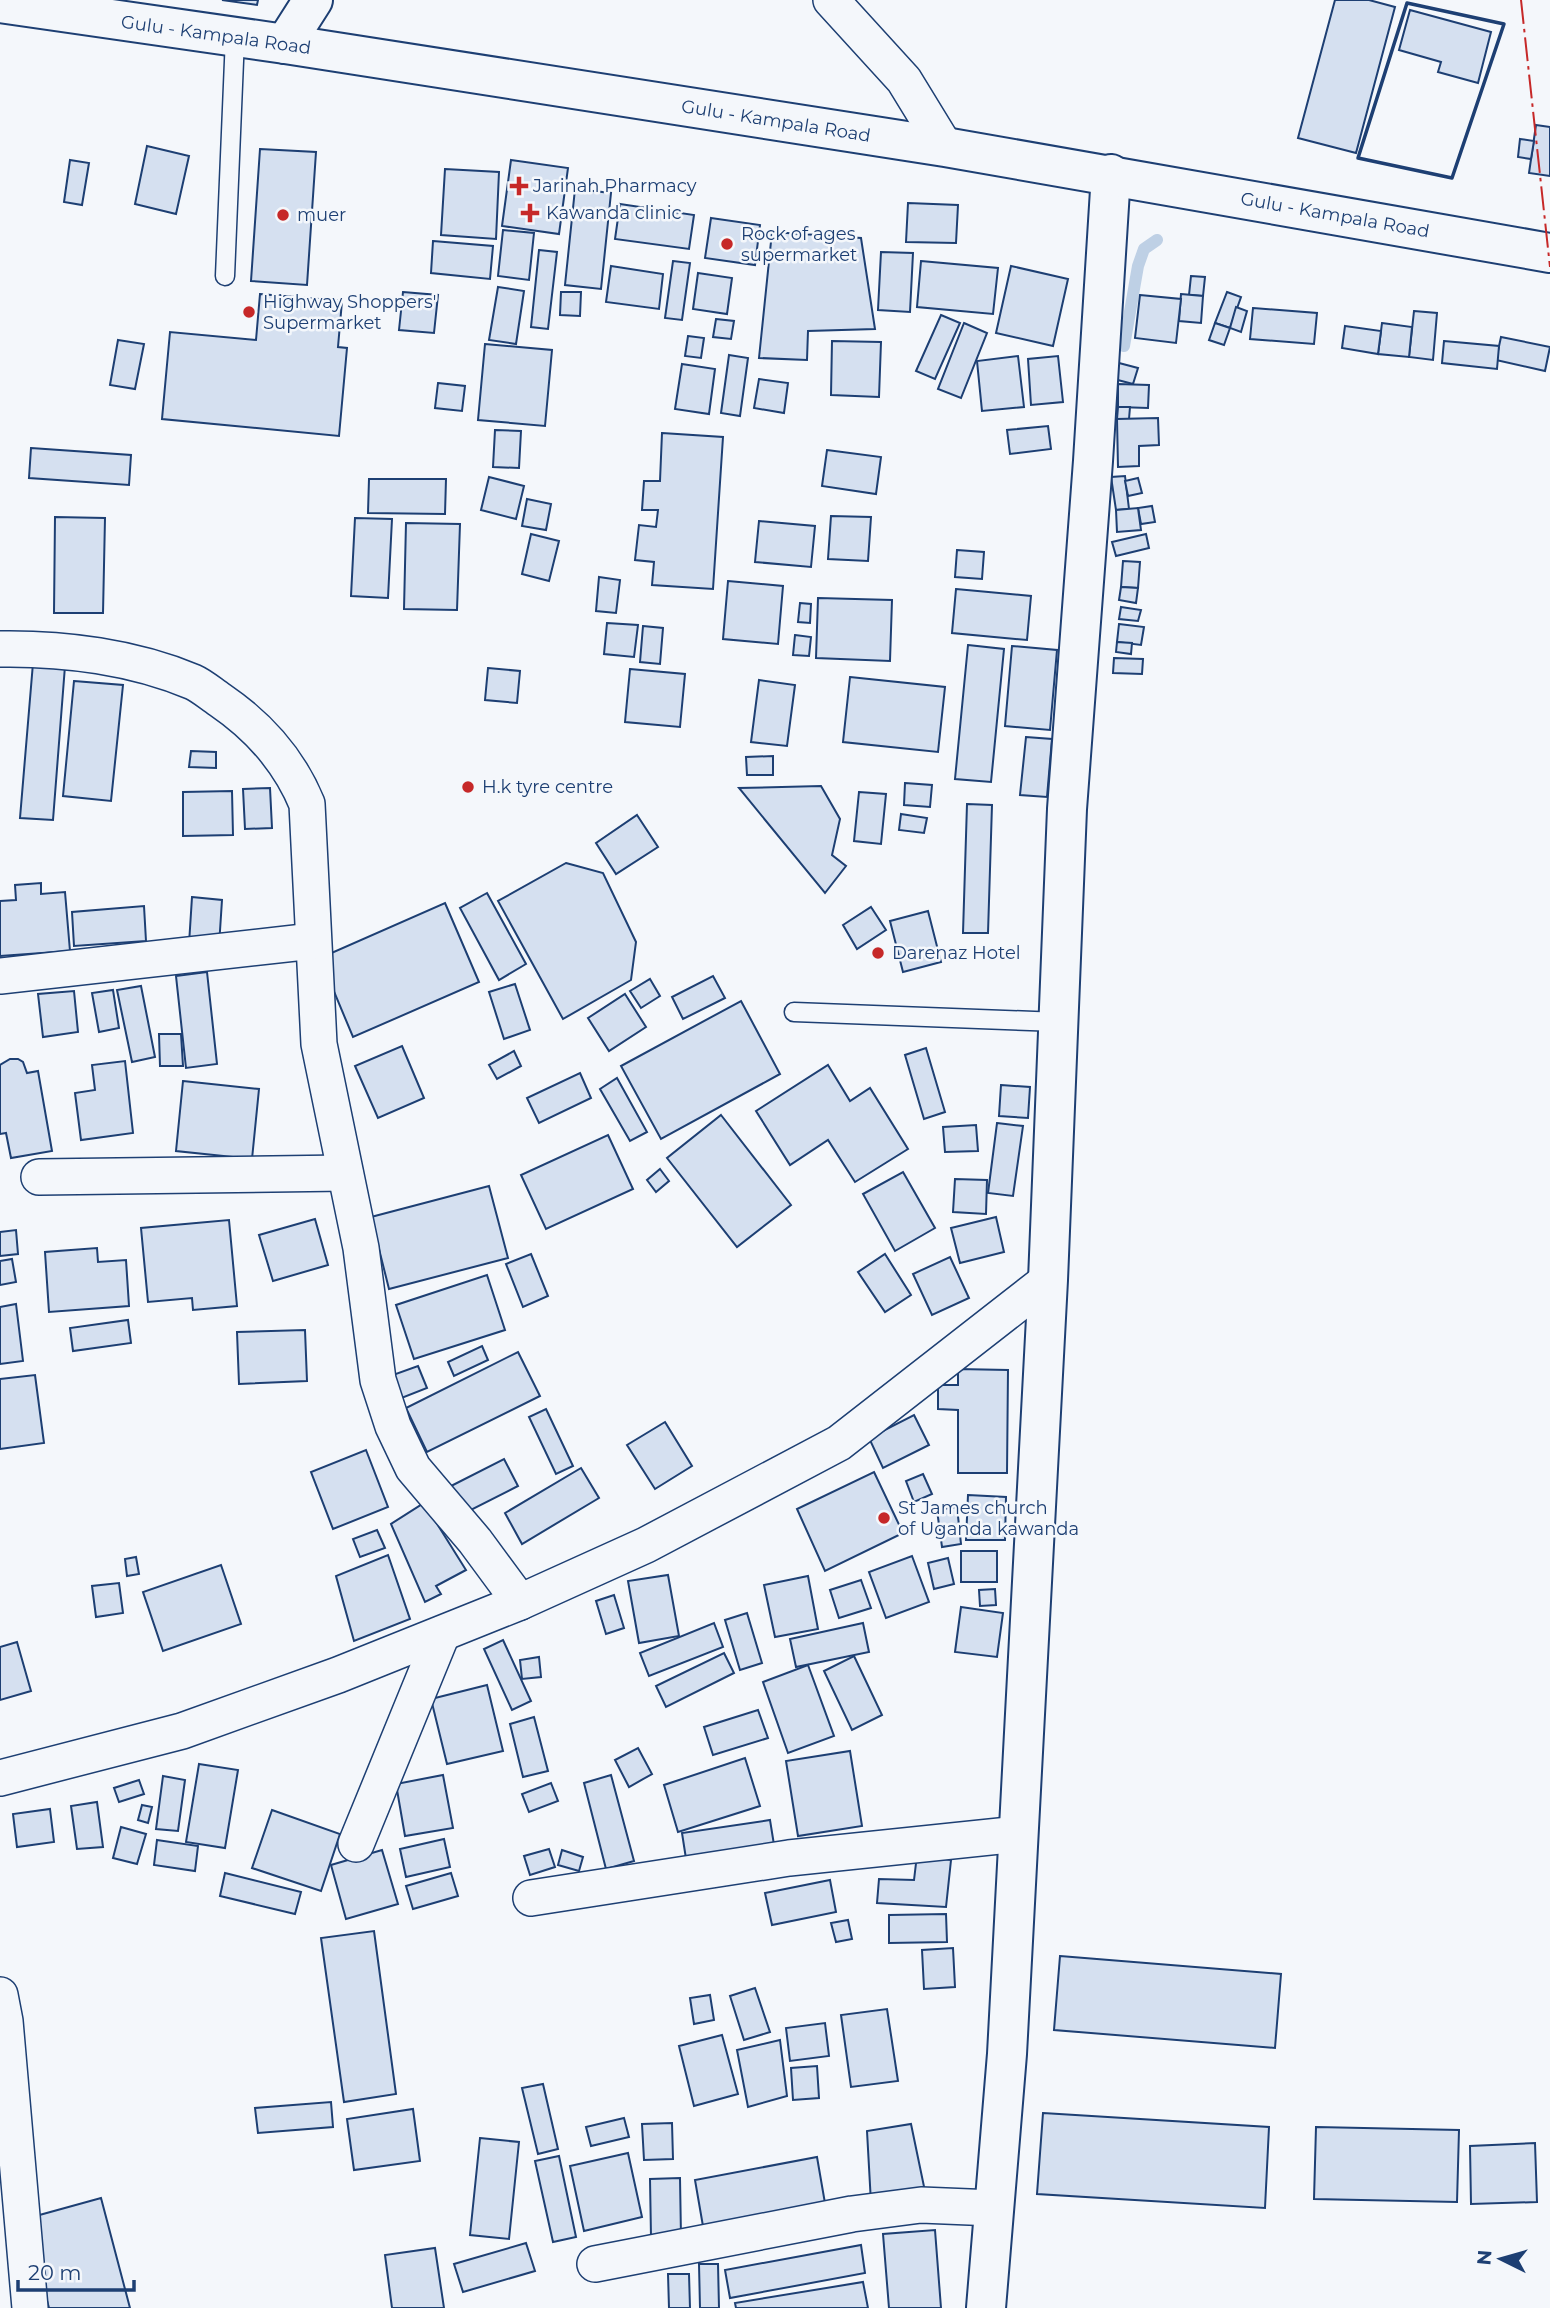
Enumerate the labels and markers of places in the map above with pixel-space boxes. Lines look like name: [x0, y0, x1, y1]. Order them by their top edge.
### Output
place label: Jarinah Pharmacy: [532, 175, 697, 197]
marker: Jarinah Pharmacy: [511, 178, 527, 194]
place label: Kawanda clinic: [546, 202, 682, 224]
marker: Kawanda clinic: [520, 203, 540, 223]
place label: muer: [297, 204, 346, 226]
marker: muer: [275, 207, 291, 223]
place label: Rock of ages supermarket: [741, 223, 857, 266]
marker: Rock of ages supermarket: [719, 236, 735, 252]
place label: Highway Shoppers' Supermarket: [263, 291, 436, 334]
marker: Highway Shoppers' Supermarket: [241, 304, 257, 320]
place label: H.k tyre centre: [482, 776, 613, 798]
marker: H.k tyre centre: [460, 779, 476, 795]
place label: Darenaz Hotel: [892, 942, 1021, 964]
marker: Darenaz Hotel: [870, 945, 886, 961]
place label: St James church of Uganda kawanda: [898, 1497, 1079, 1540]
marker: St James church of Uganda kawanda: [876, 1510, 892, 1526]

